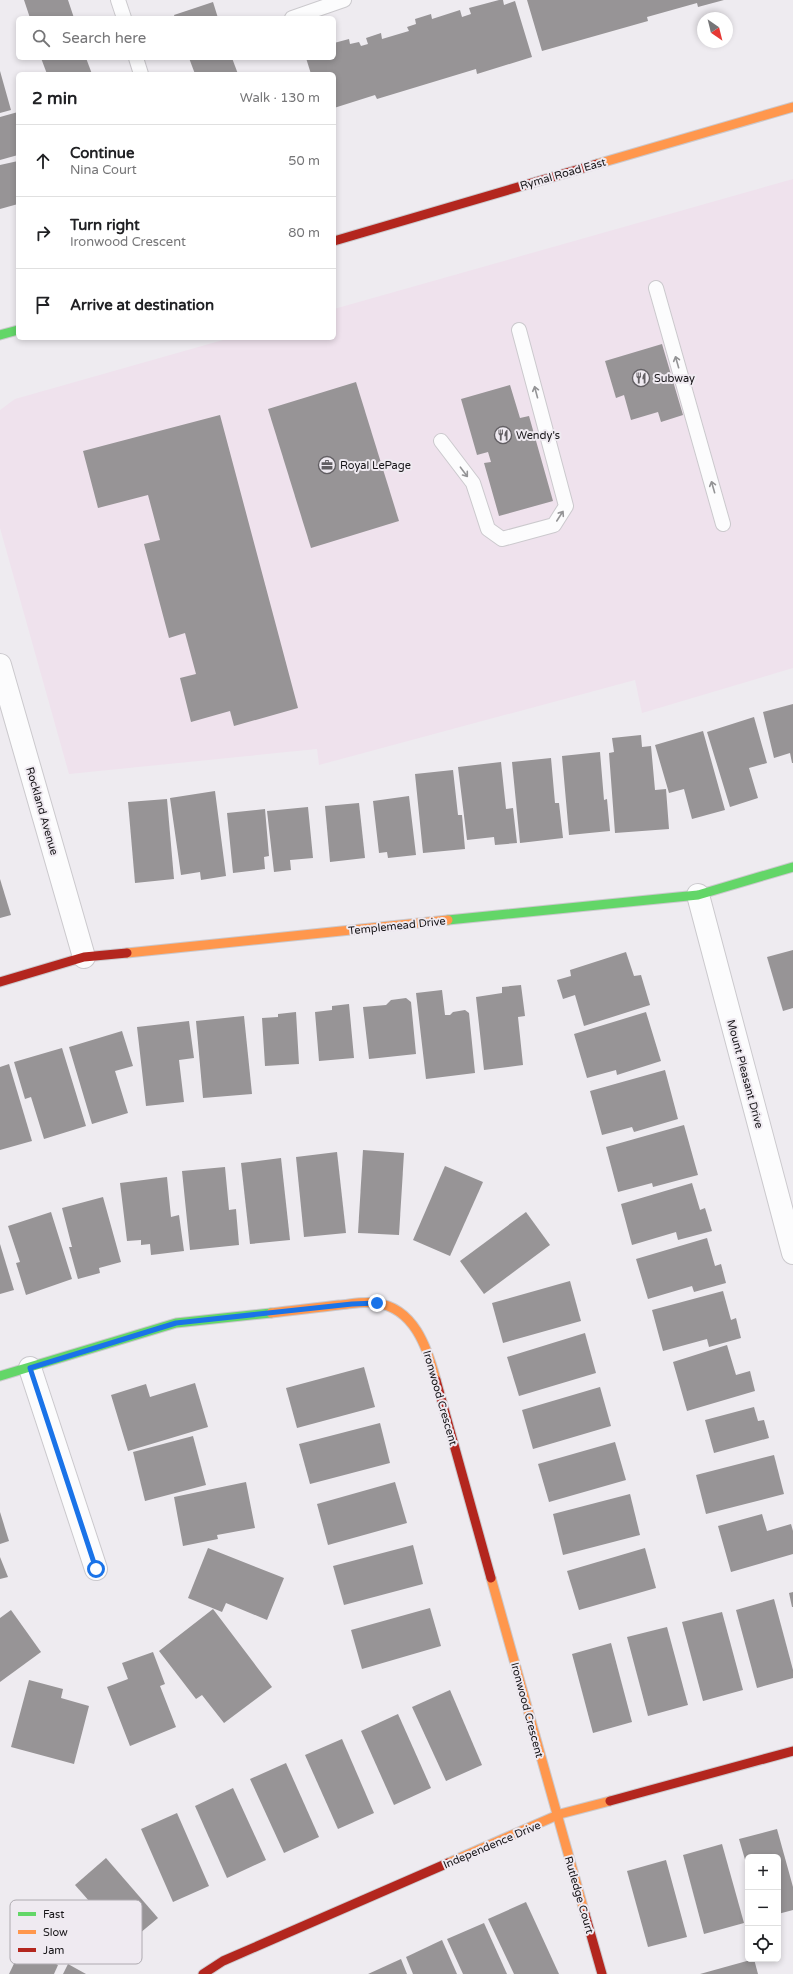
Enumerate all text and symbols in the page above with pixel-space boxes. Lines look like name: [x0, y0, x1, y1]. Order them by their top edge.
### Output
north arrow: [697, 12, 733, 48]
search box: [16, 16, 336, 60]
icon: search: [30, 27, 52, 49]
text: Search here: [62, 29, 146, 47]
text: 2 min: [32, 88, 77, 109]
text: Walk · 130 m: [240, 90, 320, 106]
text: Continue: [70, 144, 134, 162]
icon: ahead: [32, 150, 54, 172]
text: 50 m: [288, 153, 320, 169]
street label: Rymal Road East: [519, 156, 607, 192]
text: Nina Court: [70, 162, 137, 178]
text: Turn right: [70, 216, 140, 234]
icon: right: [32, 222, 54, 244]
text: 80 m: [288, 225, 320, 241]
text: Ironwood Crescent: [70, 234, 186, 250]
icon: arrive: [32, 294, 54, 316]
text: Arrive at destination: [70, 296, 214, 314]
one-way arrow: [673, 355, 680, 368]
restaurant icon: Subway: [631, 368, 651, 388]
place label: Subway: [654, 372, 695, 385]
one-way arrow: [532, 386, 539, 399]
restaurant icon: Wendy's: [493, 425, 513, 445]
place label: Wendy's: [516, 429, 560, 442]
office icon: Royal LePage: [317, 455, 337, 475]
place label: Royal LePage: [340, 459, 411, 472]
one-way arrow: [460, 466, 469, 477]
one-way arrow: [709, 480, 716, 493]
one-way arrow: [555, 511, 564, 522]
street label: Rockland Avenue: [23, 765, 61, 857]
street label: Templemead Drive: [348, 914, 446, 938]
street label: Mount Pleasant Drive: [724, 1018, 766, 1130]
route end: [368, 1294, 386, 1312]
street label: Ironwood Crescent: [420, 1349, 460, 1447]
route start: [87, 1560, 105, 1578]
street label: Ironwood Crescent: [508, 1661, 546, 1759]
street label: Independence Drive: [441, 1819, 543, 1871]
map controls: [745, 1854, 781, 1962]
button: +: [745, 1854, 781, 1890]
street label: Rutledge Court: [562, 1855, 596, 1935]
button: −: [745, 1890, 781, 1926]
legend: [10, 1900, 142, 1964]
text: Fast: [43, 1908, 64, 1921]
text: Slow: [43, 1926, 68, 1939]
button: locate: [745, 1926, 781, 1962]
text: Jam: [43, 1944, 64, 1957]

